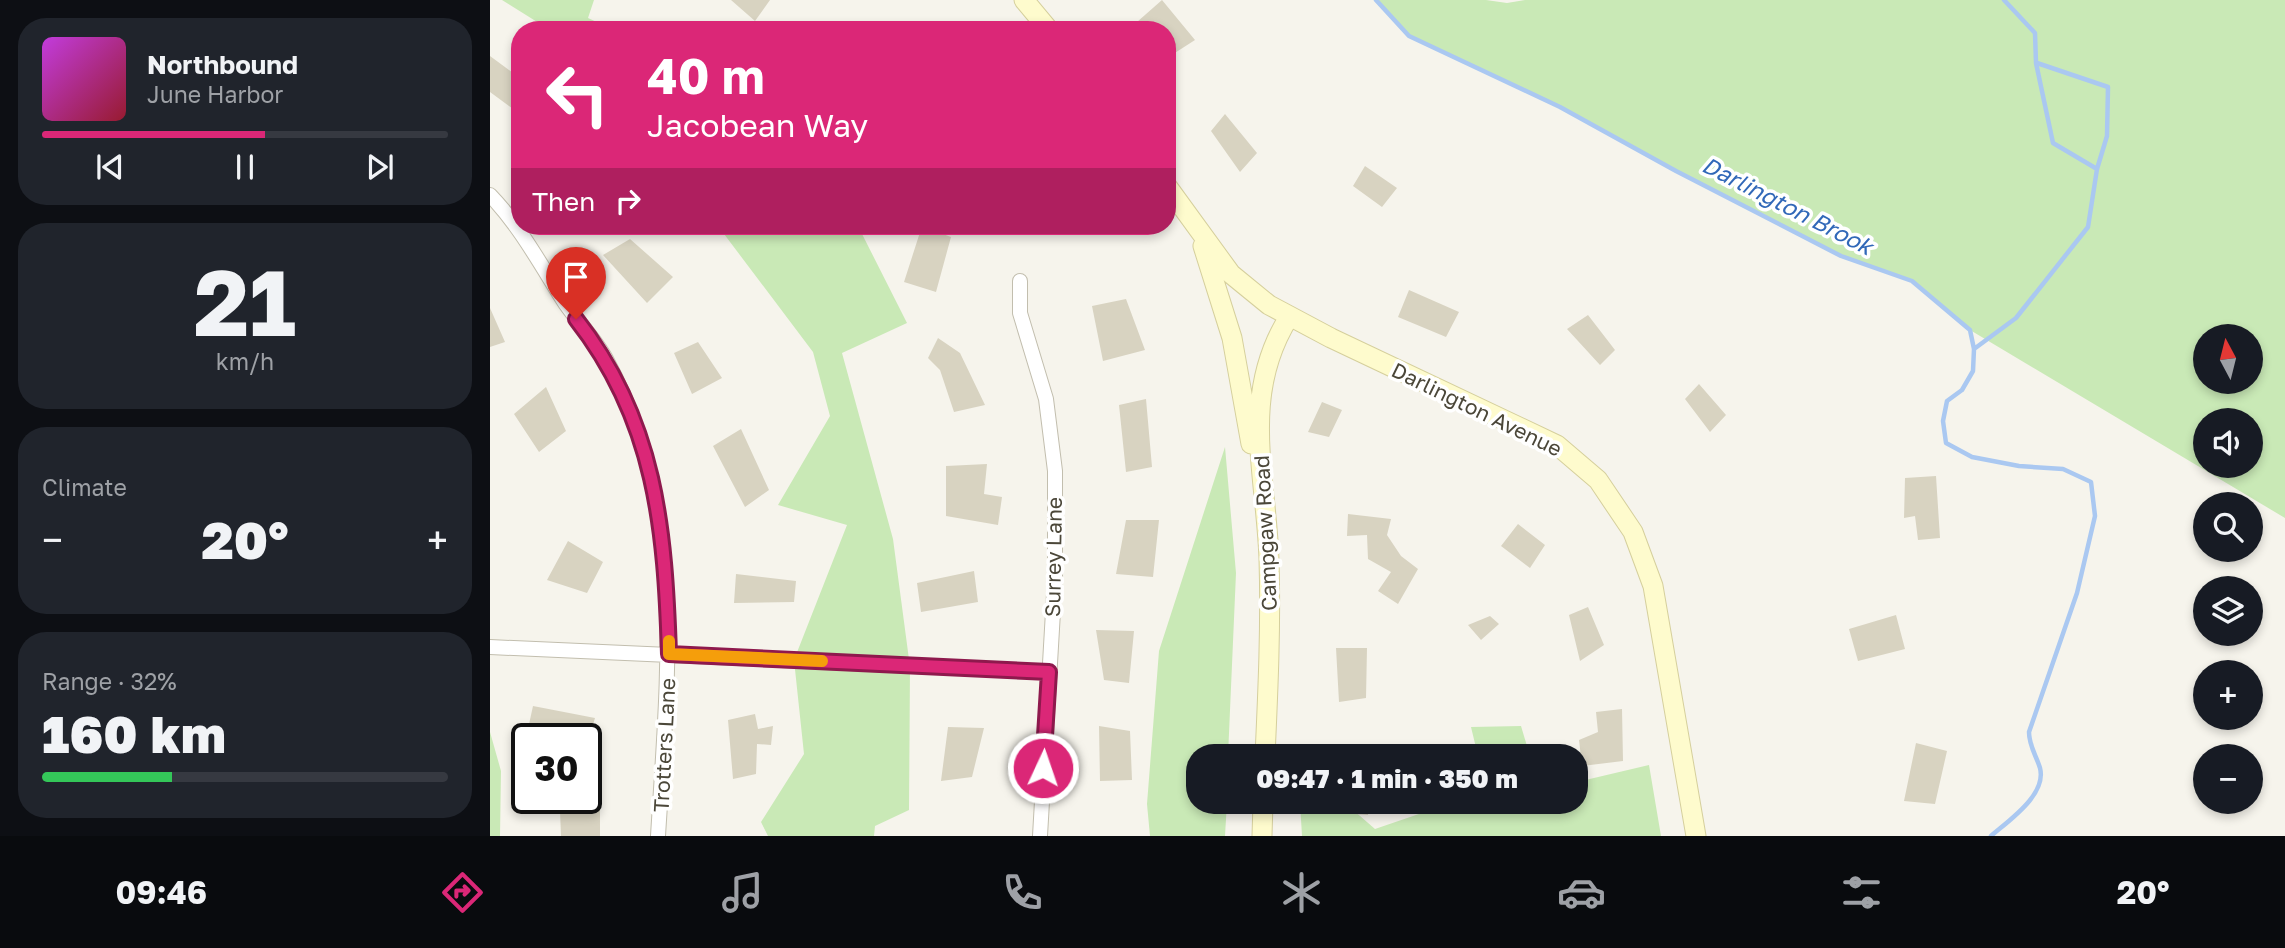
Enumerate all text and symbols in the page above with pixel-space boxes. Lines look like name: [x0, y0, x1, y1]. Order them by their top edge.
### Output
text: 40 m: [647, 46, 765, 105]
text: Northbound: [147, 49, 298, 80]
icon: left: [532, 49, 623, 140]
text: June Harbor: [147, 80, 283, 108]
text: Jacobean Way: [647, 106, 868, 144]
icon: previous: [91, 148, 129, 186]
icon: pause: [226, 148, 264, 186]
icon: next: [361, 148, 399, 186]
water label: Darlington Brook: [1698, 150, 1880, 261]
icon: right: [609, 182, 647, 220]
text: Then: [532, 186, 595, 217]
text: 21: [194, 247, 296, 356]
pin: [546, 247, 606, 319]
icon: arrive: [557, 258, 595, 296]
north arrow: [2193, 324, 2263, 394]
map controls: [2193, 324, 2263, 814]
text: km/h: [216, 347, 274, 375]
street label: Darlington Avenue: [1388, 356, 1566, 462]
button: sound: [2193, 408, 2263, 478]
street label: Campgaw Road: [1248, 454, 1282, 612]
text: Climate: [42, 473, 127, 501]
button: search: [2193, 492, 2263, 562]
street label: Surrey Lane: [1039, 497, 1067, 617]
text: 20°: [202, 508, 288, 570]
text: −: [42, 517, 63, 562]
text: +: [427, 517, 448, 562]
button: layers: [2193, 576, 2263, 646]
button: +: [2193, 660, 2263, 730]
text: Range · 32%: [42, 667, 177, 695]
street label: Trotters Lane: [648, 677, 680, 813]
text: 160 km: [42, 702, 226, 764]
speed limit sign: 30: [511, 723, 602, 814]
position arrow: [1006, 731, 1080, 805]
button: −: [2193, 744, 2263, 814]
text: 09:47 · 1 min · 350 m: [1256, 763, 1518, 794]
icon: directions: [438, 868, 487, 917]
icon: music: [718, 868, 767, 917]
icon: phone: [998, 868, 1047, 917]
icon: climate: [1277, 868, 1326, 917]
icon: car: [1557, 868, 1606, 917]
icon: filters: [1837, 868, 1886, 917]
text: 09:46: [115, 873, 207, 911]
text: 20°: [2117, 873, 2170, 911]

